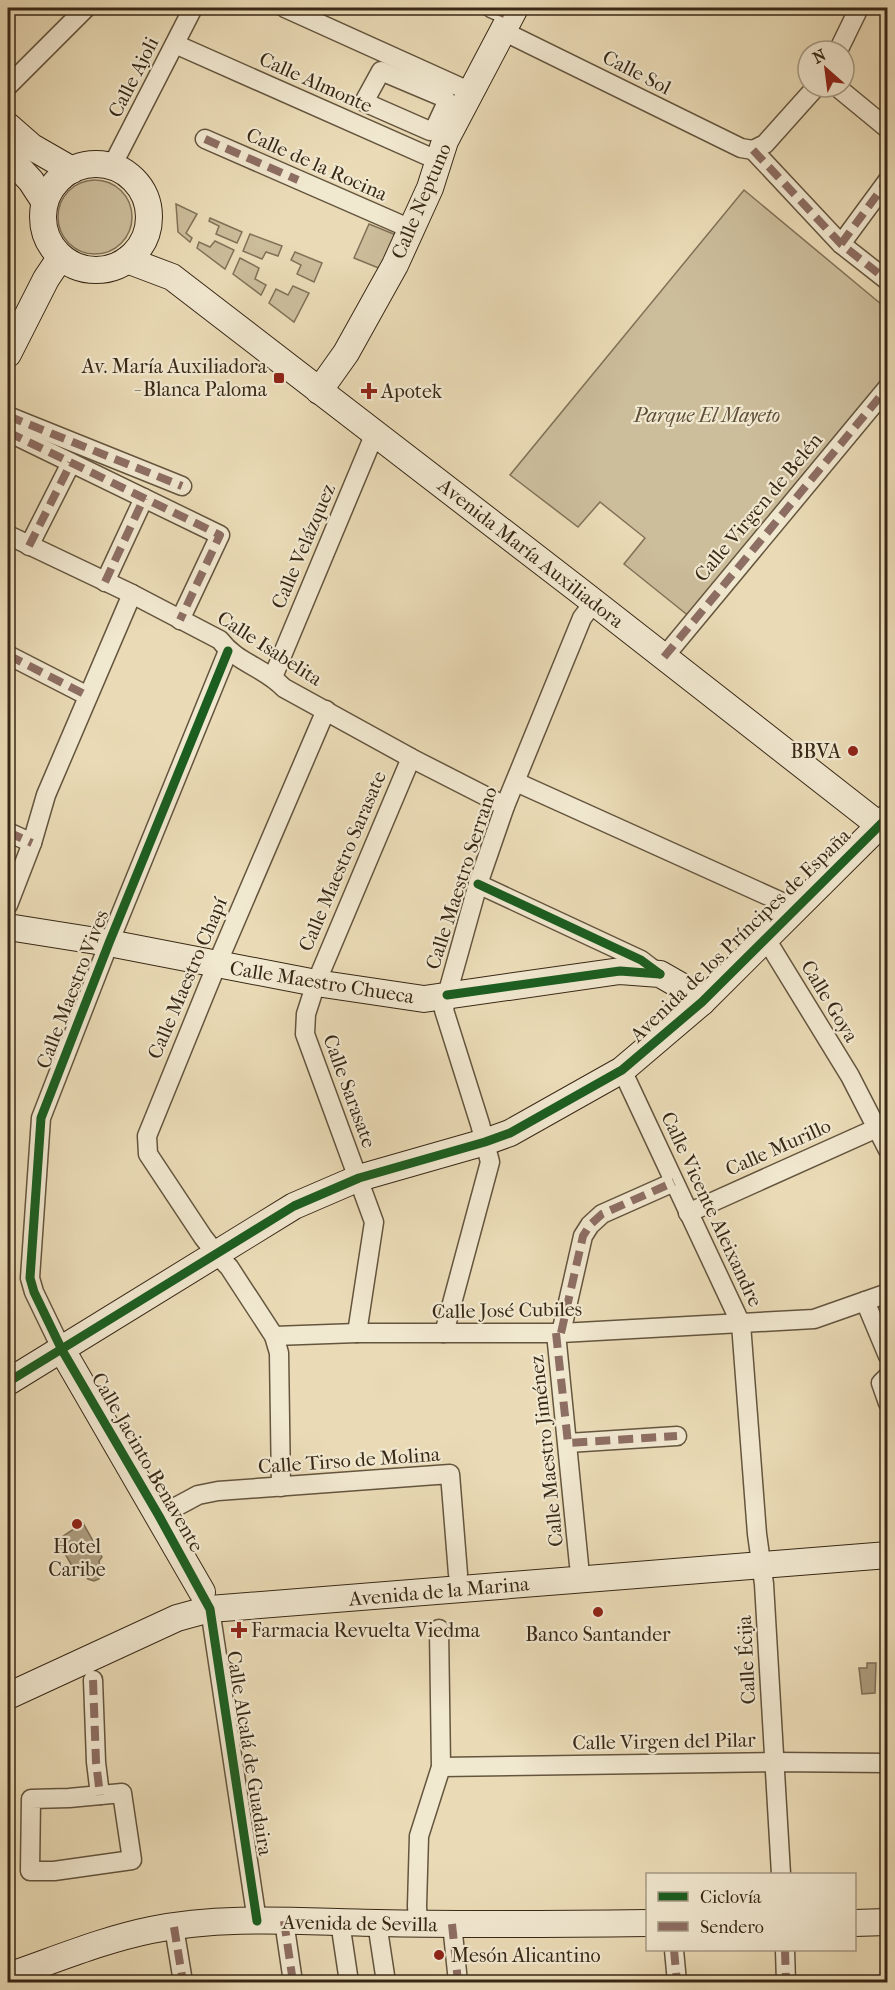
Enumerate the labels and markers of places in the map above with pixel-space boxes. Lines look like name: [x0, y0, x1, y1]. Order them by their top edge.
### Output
place label: Av. María Auxiliadora - Blanca Paloma: [81, 355, 268, 401]
marker: Av. María Auxiliadora - Blanca Paloma: [272, 371, 286, 385]
place label: Apotek: [380, 380, 443, 403]
marker: Apotek: [362, 384, 376, 398]
place label: BBVA: [790, 740, 842, 763]
marker: BBVA: [846, 744, 860, 758]
marker: Hotel Caribe: [70, 1517, 84, 1531]
place label: Hotel Caribe: [48, 1535, 106, 1581]
marker: Banco Santander: [591, 1605, 605, 1619]
place label: Farmacia Revuelta Viedma: [251, 1619, 481, 1642]
marker: Farmacia Revuelta Viedma: [232, 1623, 246, 1637]
place label: Banco Santander: [525, 1623, 671, 1646]
place label: Mesón Alicantino: [451, 1944, 601, 1967]
marker: Mesón Alicantino: [432, 1948, 446, 1962]

